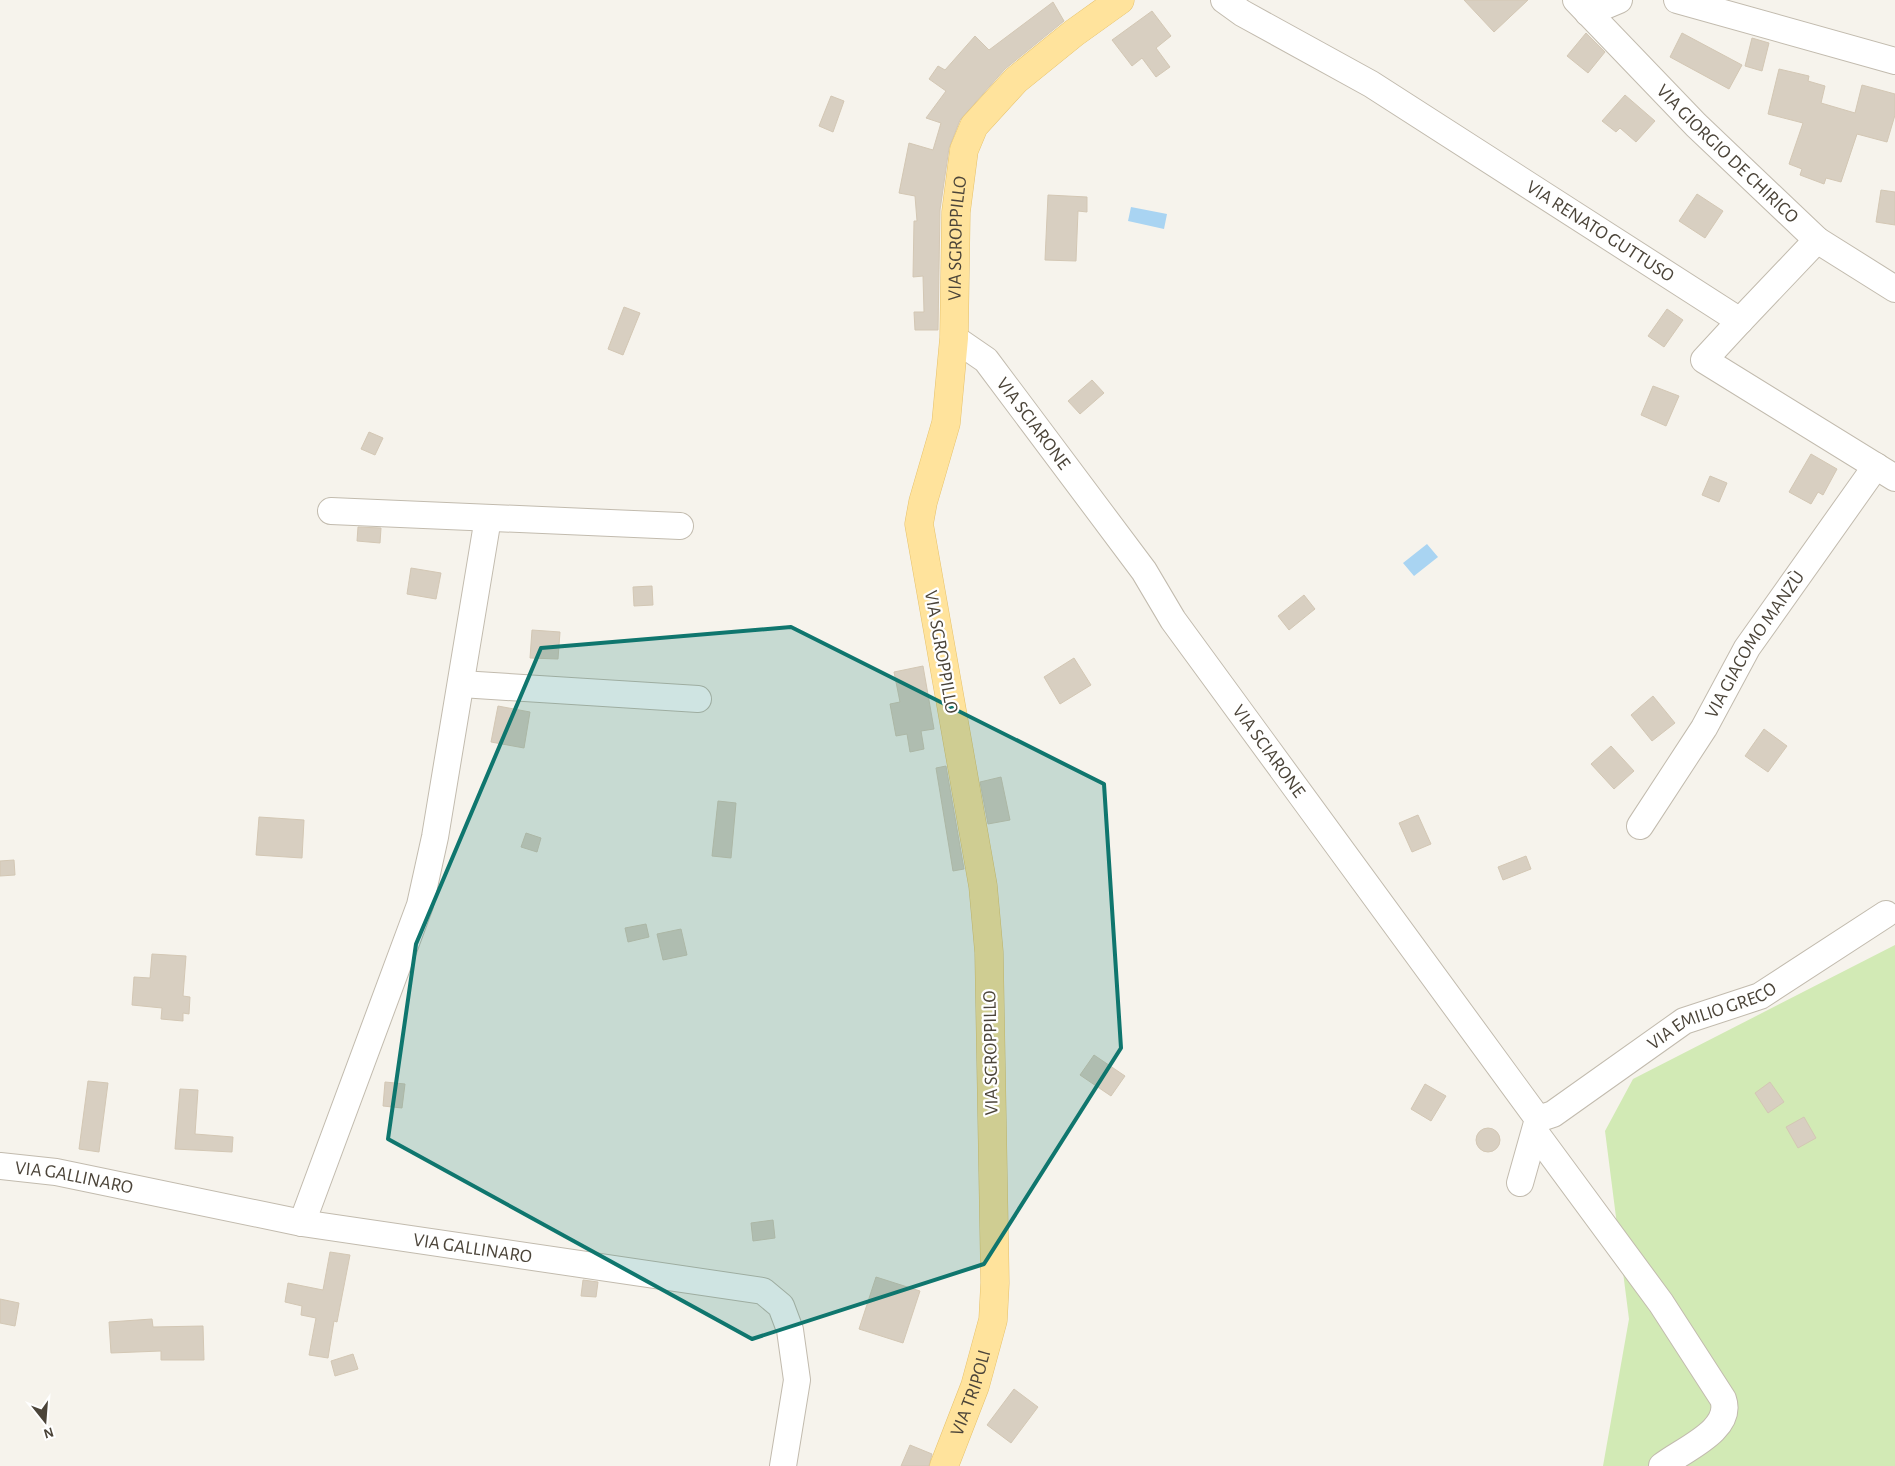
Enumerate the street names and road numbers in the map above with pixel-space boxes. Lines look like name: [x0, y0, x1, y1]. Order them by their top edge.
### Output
street label: VIA GIORGIO DE CHIRICO: [1653, 81, 1802, 227]
street label: VIA SGROPPILLO: [945, 175, 970, 301]
street label: VIA RENATO GUTTUSO: [1523, 177, 1678, 286]
street label: VIA SCIARONE: [993, 374, 1074, 473]
street label: VIA GIACOMO MANZÙ: [1702, 566, 1808, 721]
street label: VIA SGROPPILLO: [921, 589, 961, 715]
street label: VIA SCIARONE: [1229, 701, 1309, 801]
street label: VIA EMILIO GRECO: [1644, 979, 1780, 1053]
street label: VIA SGROPPILLO: [980, 990, 1002, 1116]
street label: VIA GALLINARO: [14, 1158, 135, 1197]
street label: VIA GALLINARO: [412, 1230, 533, 1266]
street label: VIA TRIPOLI: [947, 1348, 994, 1439]

